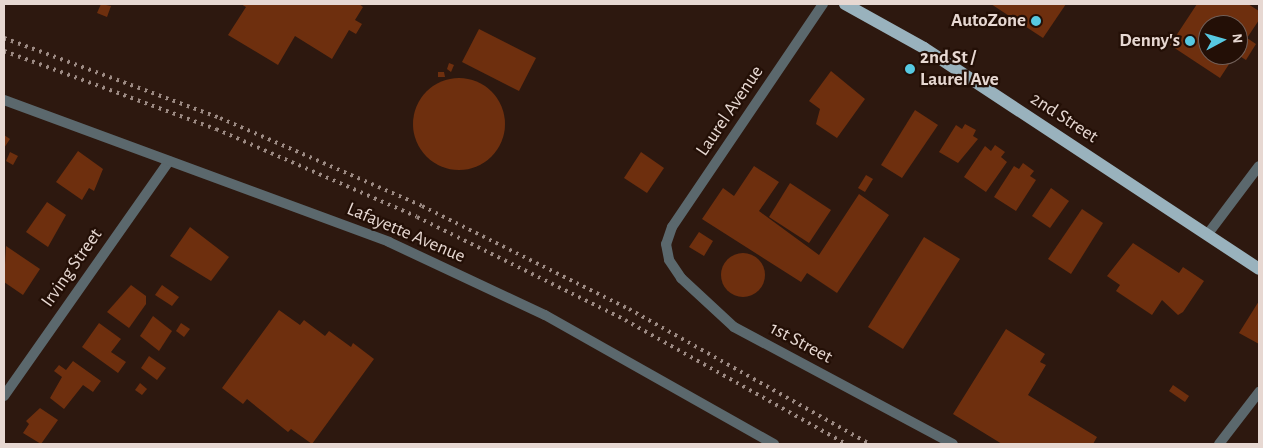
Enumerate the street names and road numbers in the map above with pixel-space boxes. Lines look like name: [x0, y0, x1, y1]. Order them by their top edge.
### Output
street label: Laurel Avenue: [691, 61, 769, 161]
street label: 2nd Street: [1026, 88, 1102, 148]
street label: Lafayette Avenue: [343, 198, 469, 268]
street label: Irving Street: [37, 224, 107, 312]
street label: 1st Street: [766, 317, 836, 369]

